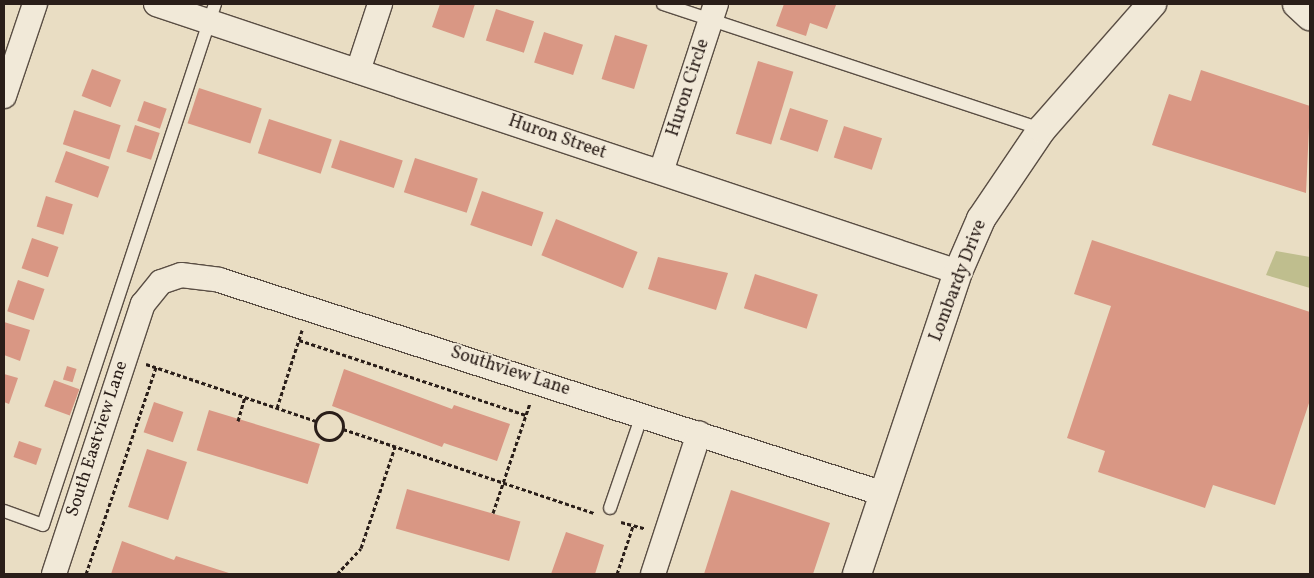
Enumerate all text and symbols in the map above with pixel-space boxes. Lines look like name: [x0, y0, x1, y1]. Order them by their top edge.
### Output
street label: Huron Circle: [663, 36, 715, 140]
street label: Huron Street: [505, 111, 609, 165]
street label: Lombardy Drive: [926, 217, 992, 345]
street label: Southview Lane: [447, 342, 573, 402]
street label: South Eastview Lane: [63, 358, 133, 520]

